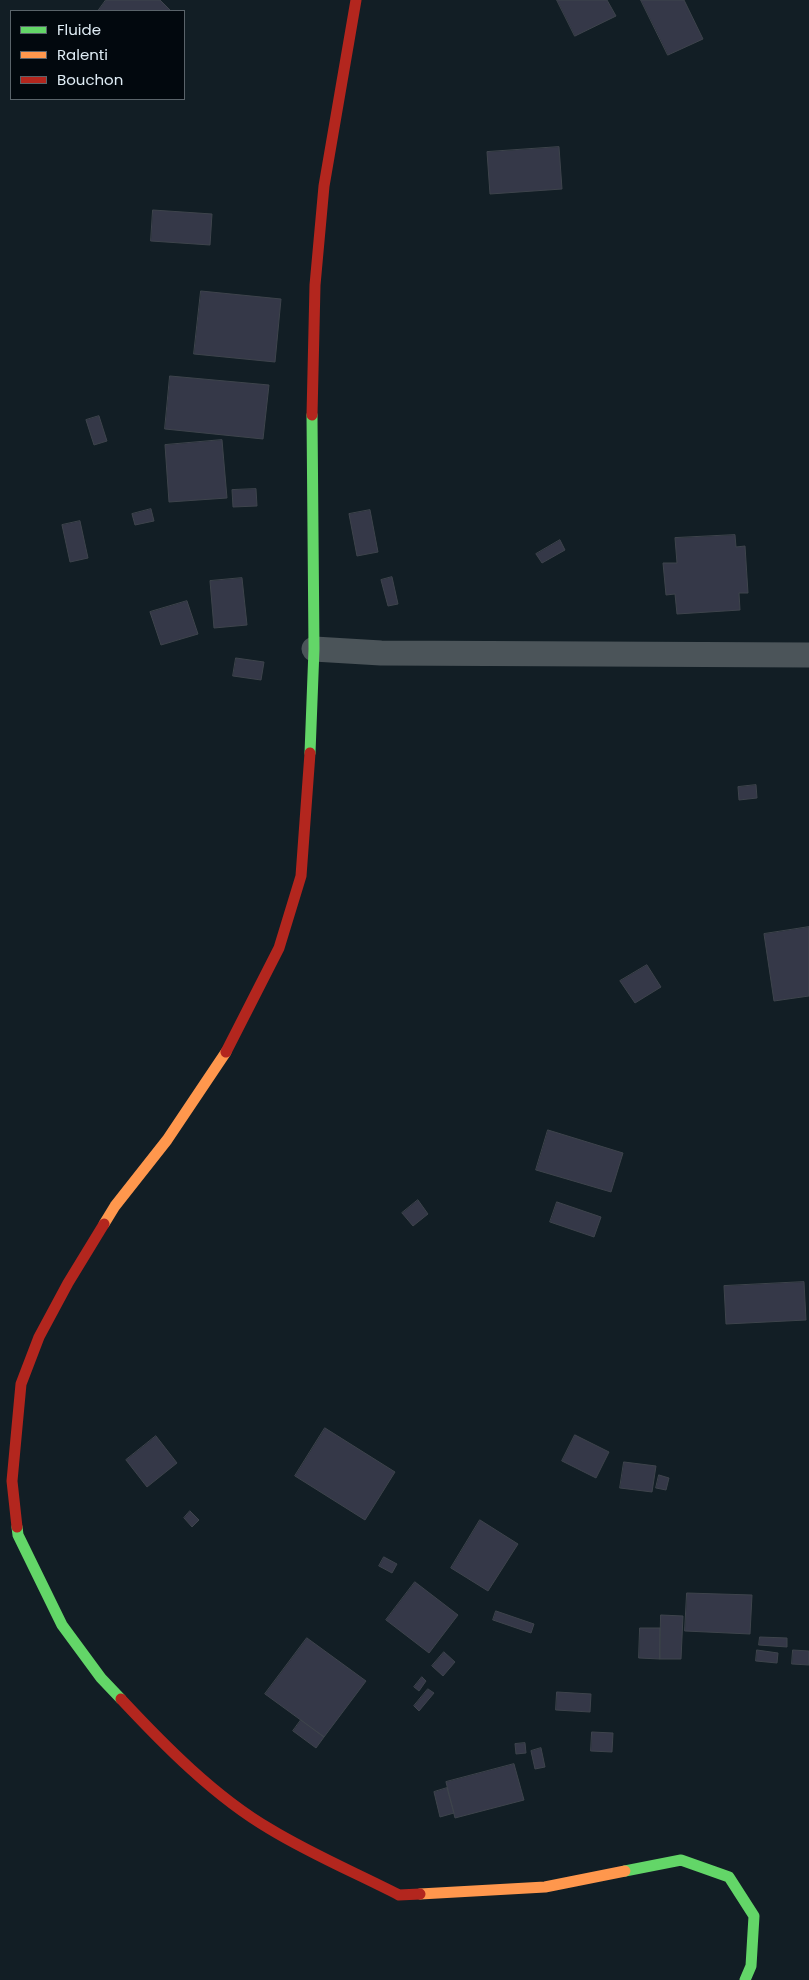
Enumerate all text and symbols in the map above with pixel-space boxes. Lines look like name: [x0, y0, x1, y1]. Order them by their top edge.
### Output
legend: [10, 10, 185, 100]
text: Fluide: [57, 19, 101, 40]
text: Ralenti: [57, 44, 108, 65]
text: Bouchon: [57, 69, 123, 90]

